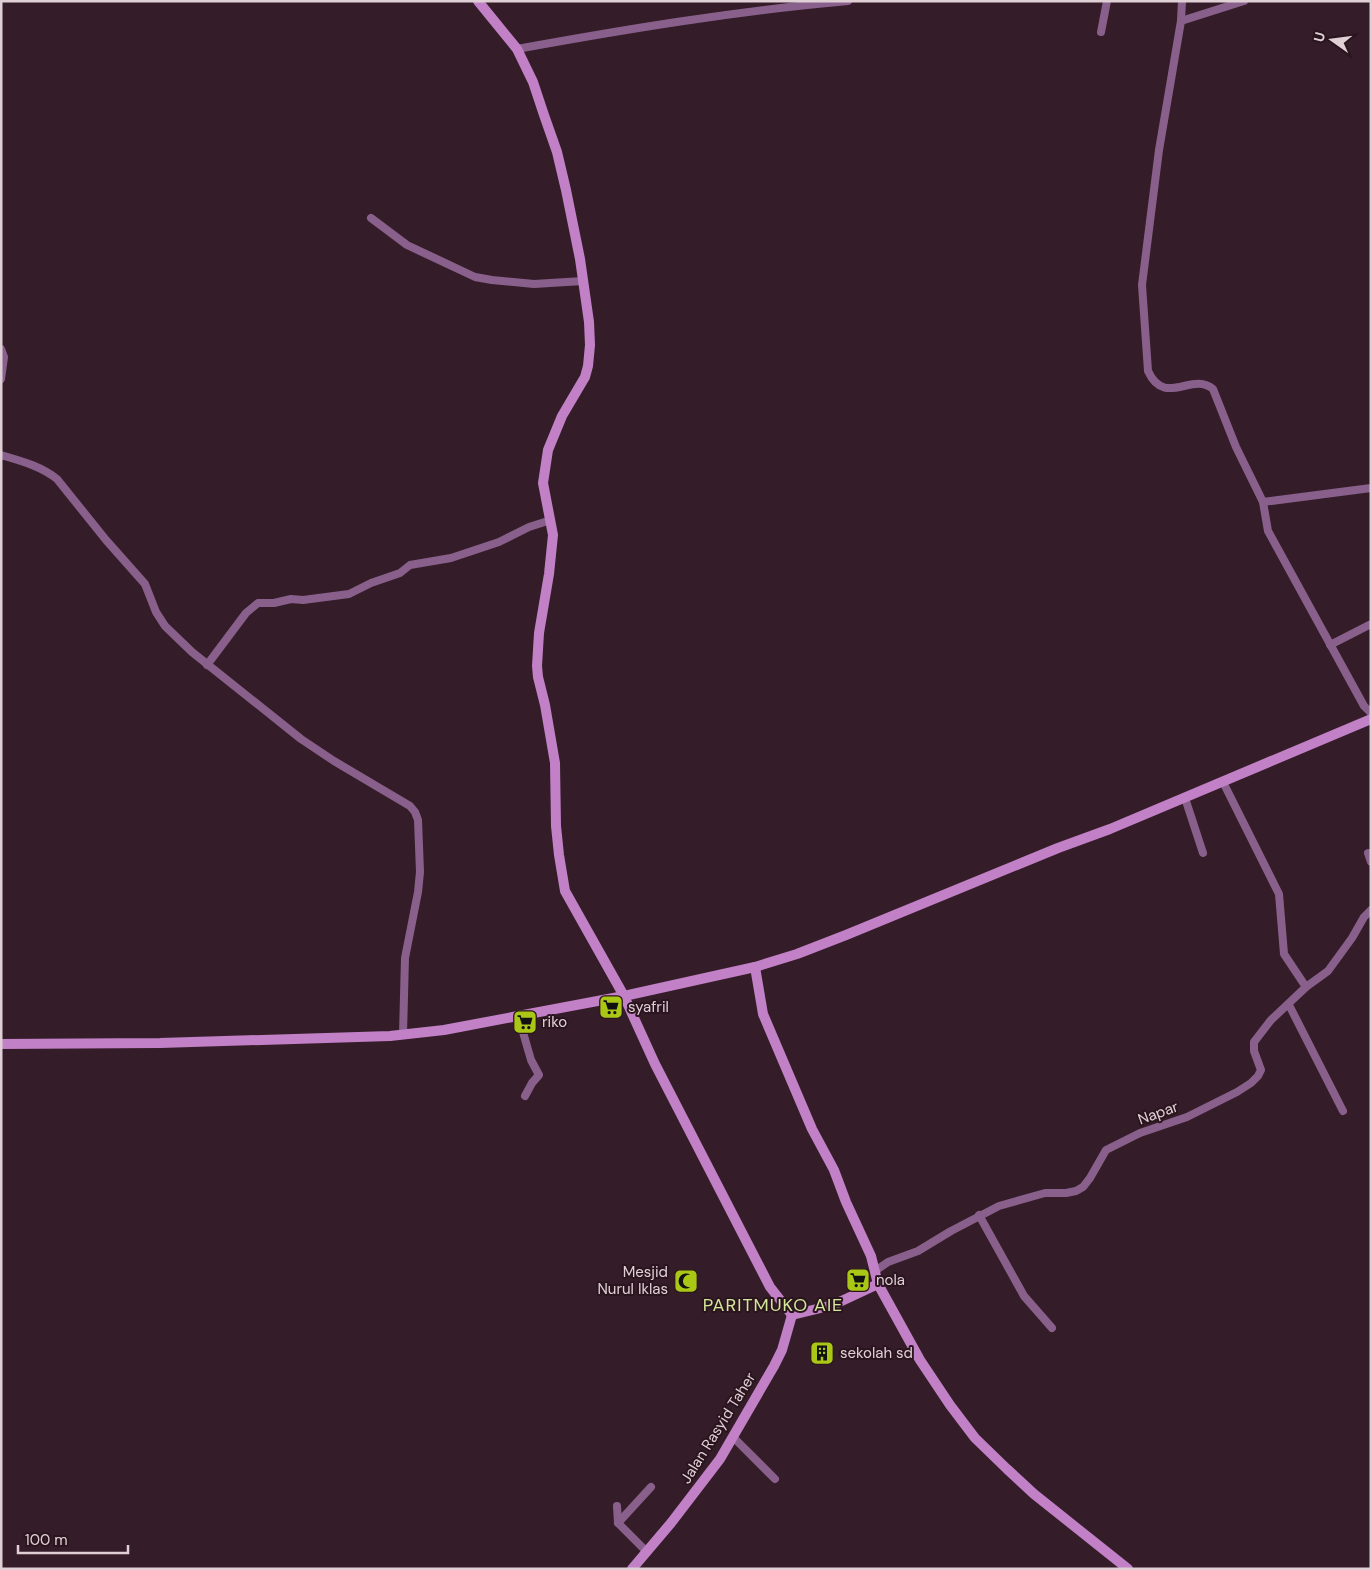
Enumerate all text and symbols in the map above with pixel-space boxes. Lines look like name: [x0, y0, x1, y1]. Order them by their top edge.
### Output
north arrow: [1307, 15, 1357, 65]
text: U: [1309, 30, 1329, 44]
supermarket icon: syafril: [598, 994, 624, 1020]
place label: syafril: [628, 997, 669, 1017]
supermarket icon: riko: [512, 1009, 538, 1035]
place label: riko: [542, 1012, 567, 1032]
street label: Napar: [1135, 1096, 1181, 1130]
place label: Mesjid Nurul Iklas: [597, 1262, 668, 1299]
supermarket icon: nola: [845, 1267, 871, 1293]
mosque icon: Mesjid Nurul Iklas: [673, 1268, 699, 1294]
place label: nola: [876, 1270, 905, 1290]
district label: PARITMUKO AIE: [703, 1293, 843, 1317]
building icon: sekolah sd: [809, 1340, 835, 1366]
place label: sekolah sd: [840, 1343, 913, 1363]
street label: Jalan Rasyid Taher: [676, 1368, 760, 1487]
scale bar: [18, 1522, 128, 1554]
text: 100 m: [25, 1530, 68, 1550]

